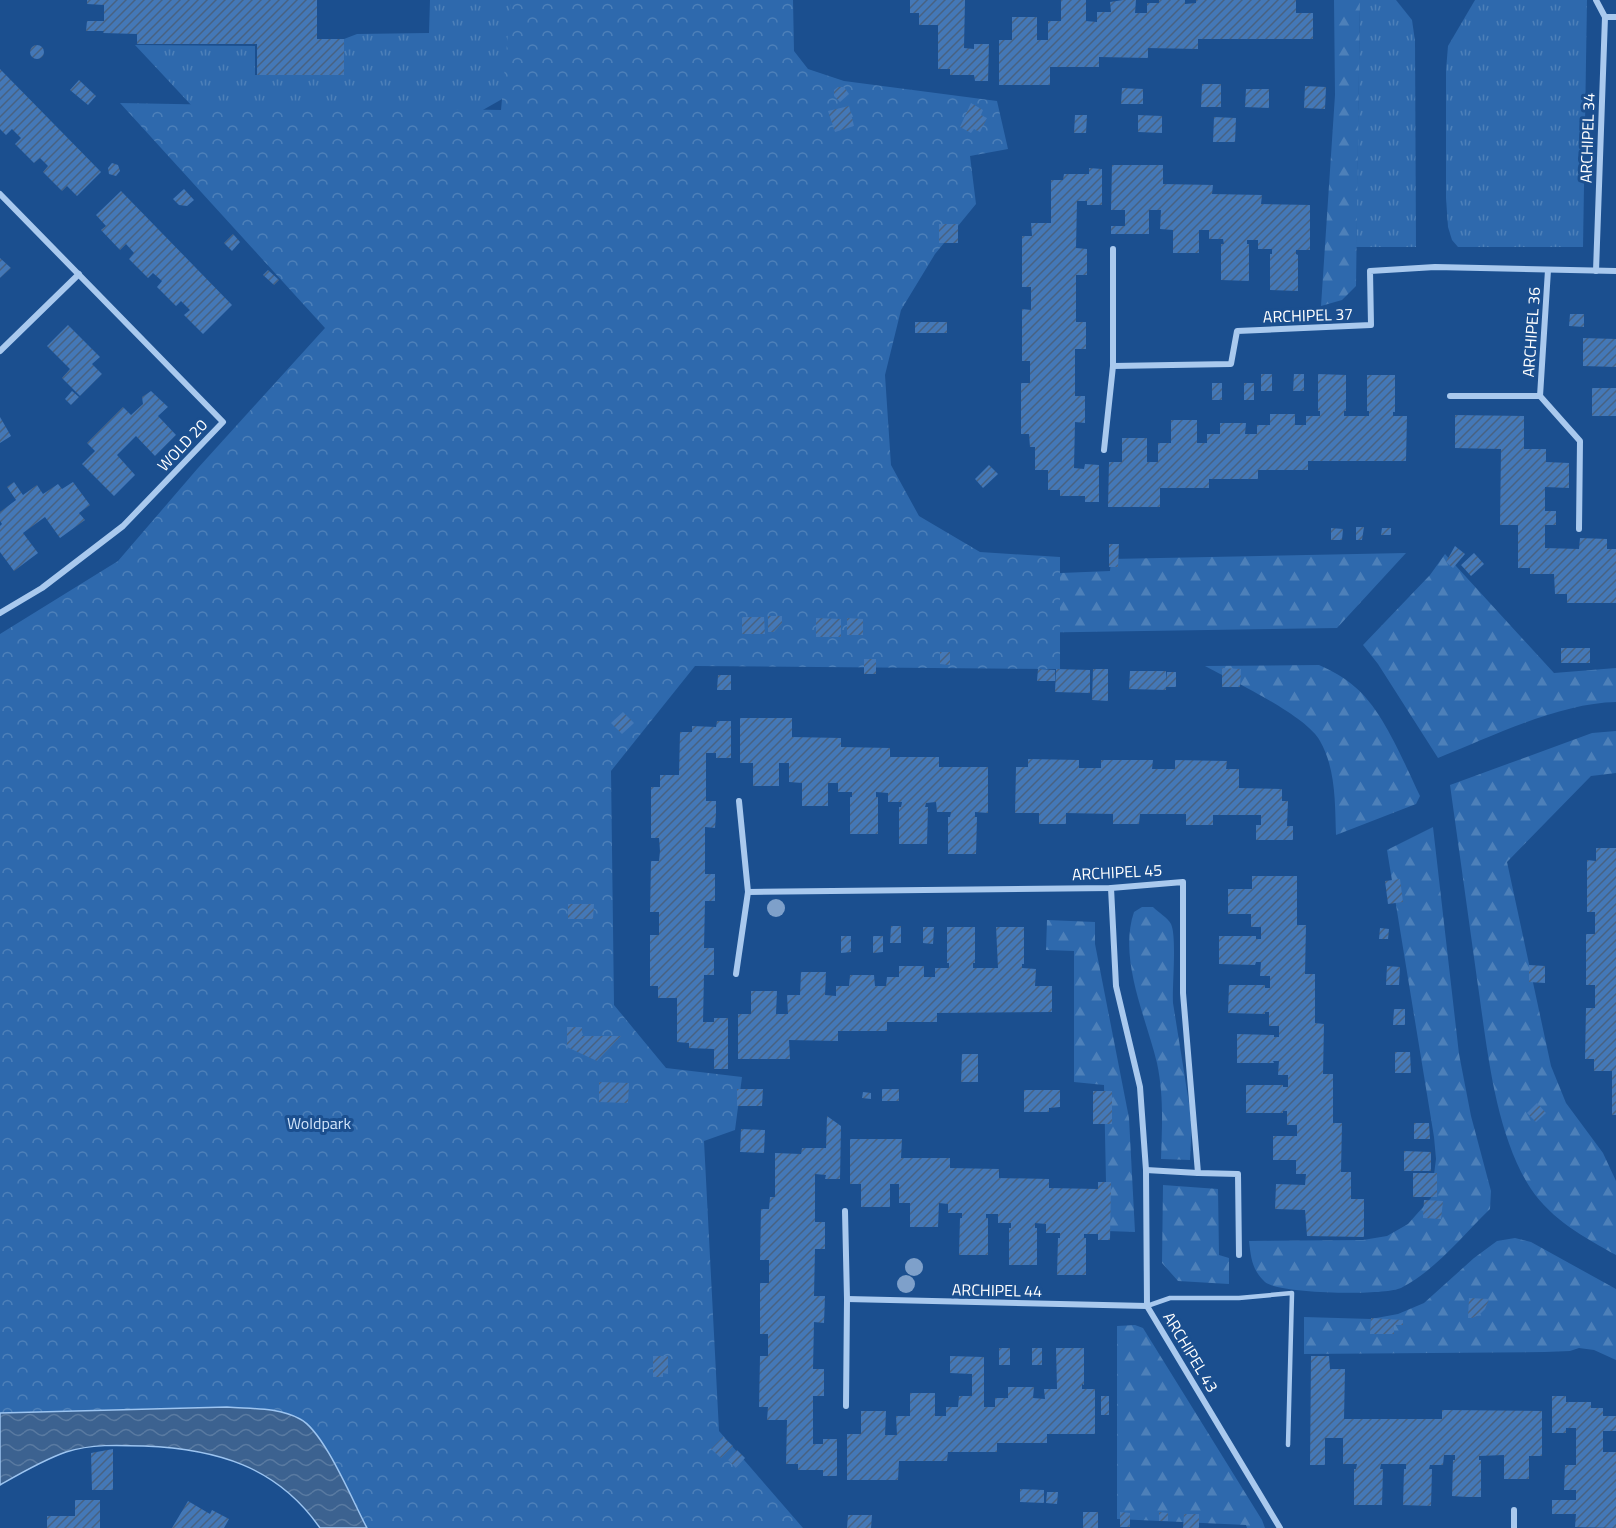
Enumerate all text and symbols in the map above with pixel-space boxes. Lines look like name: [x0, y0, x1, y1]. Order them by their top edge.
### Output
street label: ARCHIPEL 34: [1573, 92, 1601, 184]
street label: ARCHIPEL 36: [1516, 286, 1546, 378]
street label: ARCHIPEL 37: [1262, 301, 1354, 329]
street label: WOLD 20: [151, 413, 213, 477]
street label: ARCHIPEL 45: [1071, 858, 1163, 886]
park label: Woldpark: [287, 1111, 351, 1135]
street label: ARCHIPEL 44: [952, 1277, 1042, 1303]
street label: ARCHIPEL 43: [1157, 1307, 1225, 1397]

